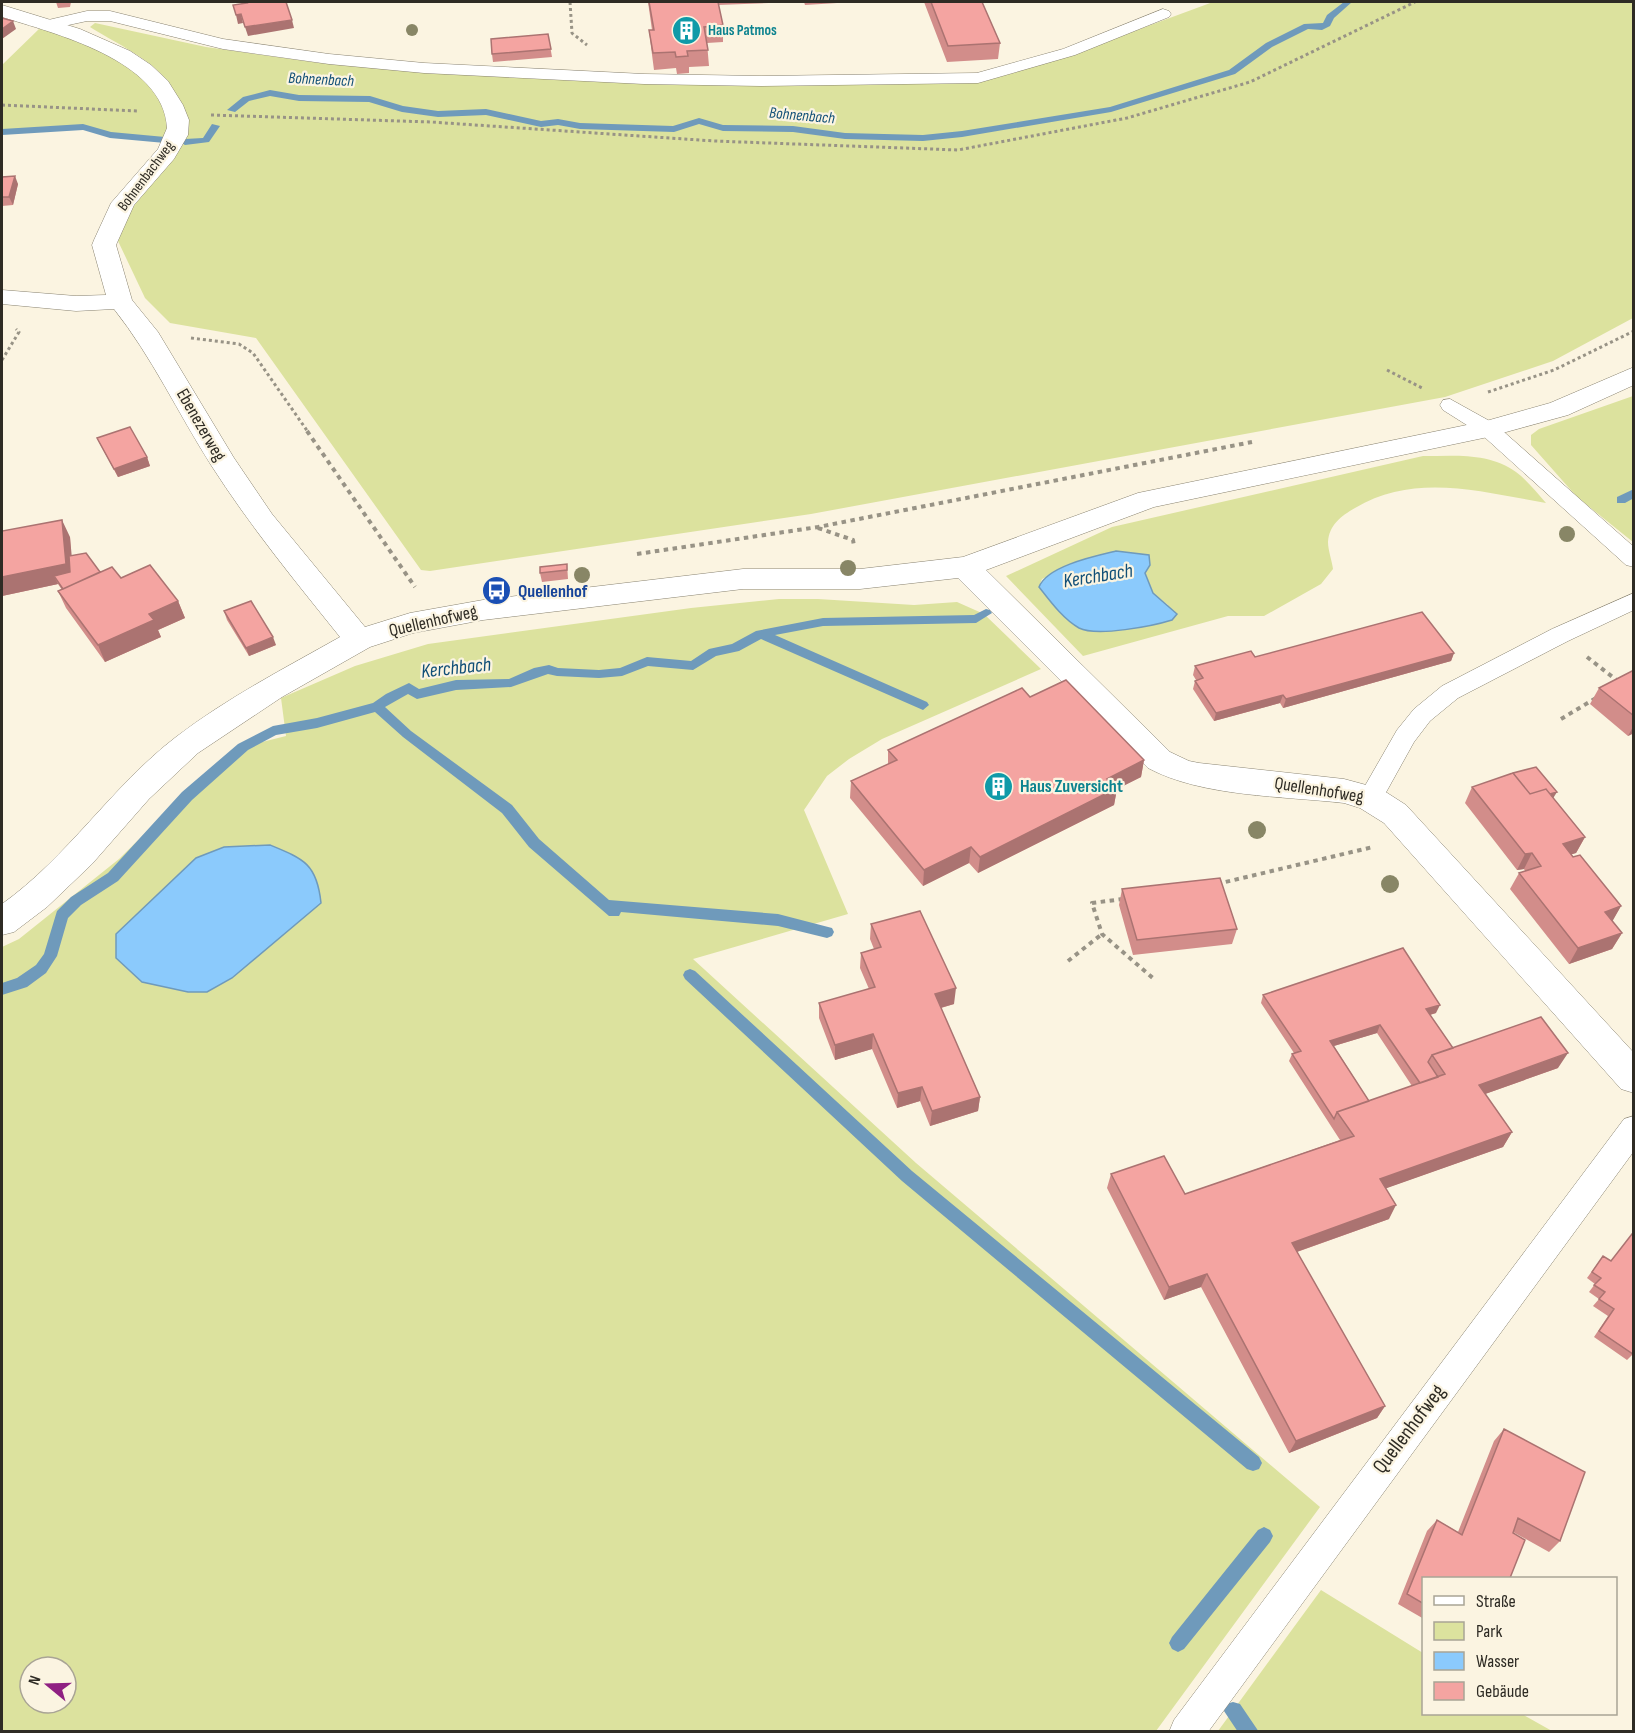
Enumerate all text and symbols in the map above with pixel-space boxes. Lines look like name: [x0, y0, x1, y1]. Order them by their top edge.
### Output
building icon: Haus Patmos: [671, 14, 703, 46]
place label: Haus Patmos: [708, 21, 777, 40]
water label: Bohnenbach: [288, 69, 355, 91]
water label: Bohnenbach: [768, 104, 836, 128]
street label: Bohnenbachweg: [113, 137, 179, 215]
street label: Ebenezerweg: [172, 385, 230, 465]
water label: Kerchbach: [1061, 559, 1135, 593]
bus stop icon: Quellenhof: [481, 575, 513, 607]
place label: Quellenhof: [518, 581, 588, 602]
street label: Quellenhofweg: [387, 601, 479, 641]
water label: Kerchbach: [420, 652, 492, 684]
building icon: Haus Zuversicht: [983, 770, 1015, 802]
street label: Quellenhofweg: [1273, 773, 1365, 807]
place label: Haus Zuversicht: [1020, 776, 1123, 797]
street label: Quellenhofweg: [1367, 1380, 1451, 1478]
legend: [1422, 1577, 1617, 1715]
text: Straße: [1476, 1591, 1516, 1612]
text: Park: [1476, 1621, 1502, 1642]
text: Wasser: [1476, 1651, 1519, 1672]
north arrow: [18, 1655, 78, 1715]
text: N: [25, 1673, 46, 1688]
text: Gebäude: [1476, 1681, 1529, 1702]

